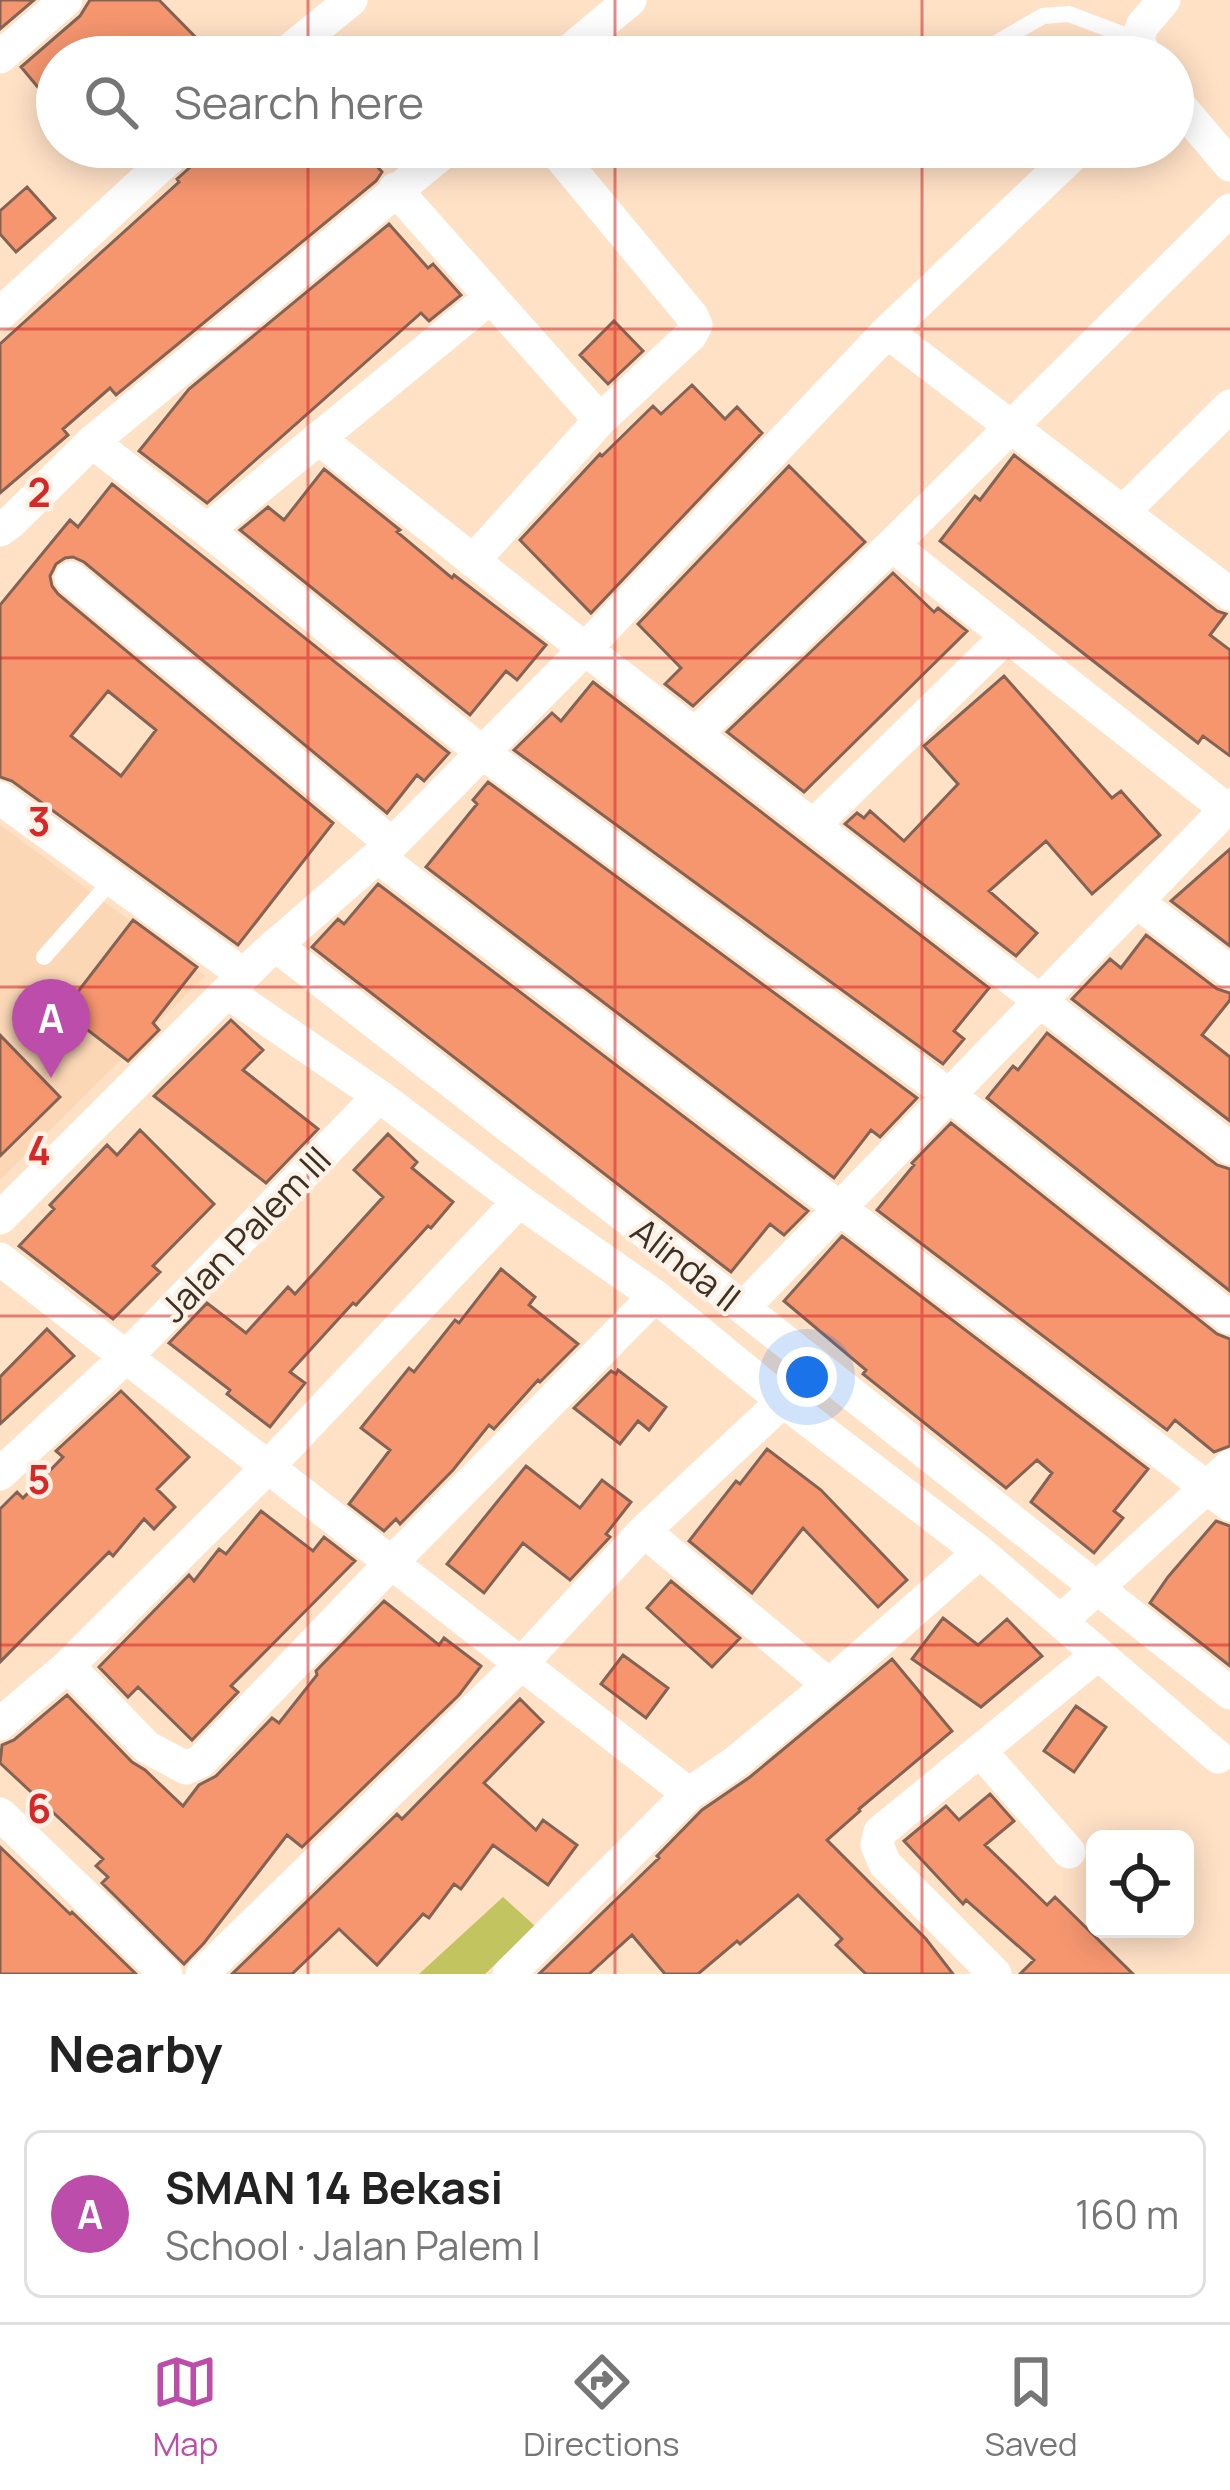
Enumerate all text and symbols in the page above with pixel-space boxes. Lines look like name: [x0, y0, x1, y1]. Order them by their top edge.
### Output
search box: [36, 36, 1194, 168]
icon: search: [78, 69, 144, 135]
text: Search here: [174, 71, 424, 133]
text: 2: [27, 465, 51, 519]
text: 3: [28, 794, 50, 848]
pin: A: [12, 979, 90, 1078]
text: 4: [27, 1123, 51, 1177]
street label: Jalan Palem III: [149, 1136, 341, 1332]
street label: Alinda II: [621, 1206, 751, 1322]
your location: [777, 1347, 837, 1407]
text: 5: [28, 1452, 50, 1506]
text: 6: [27, 1781, 51, 1835]
map controls: [1086, 1830, 1194, 1938]
button: locate: [1086, 1830, 1194, 1938]
text: Nearby: [48, 2018, 223, 2087]
text: SMAN 14 Bekasi: [165, 2156, 503, 2218]
text: A: [77, 2187, 103, 2241]
text: 160 m: [1075, 2187, 1179, 2241]
text: School · Jalan Palem I: [165, 2218, 541, 2272]
tab: Map: [152, 2349, 218, 2466]
tab: Directions: [523, 2349, 680, 2466]
tab: Saved: [985, 2349, 1078, 2466]

